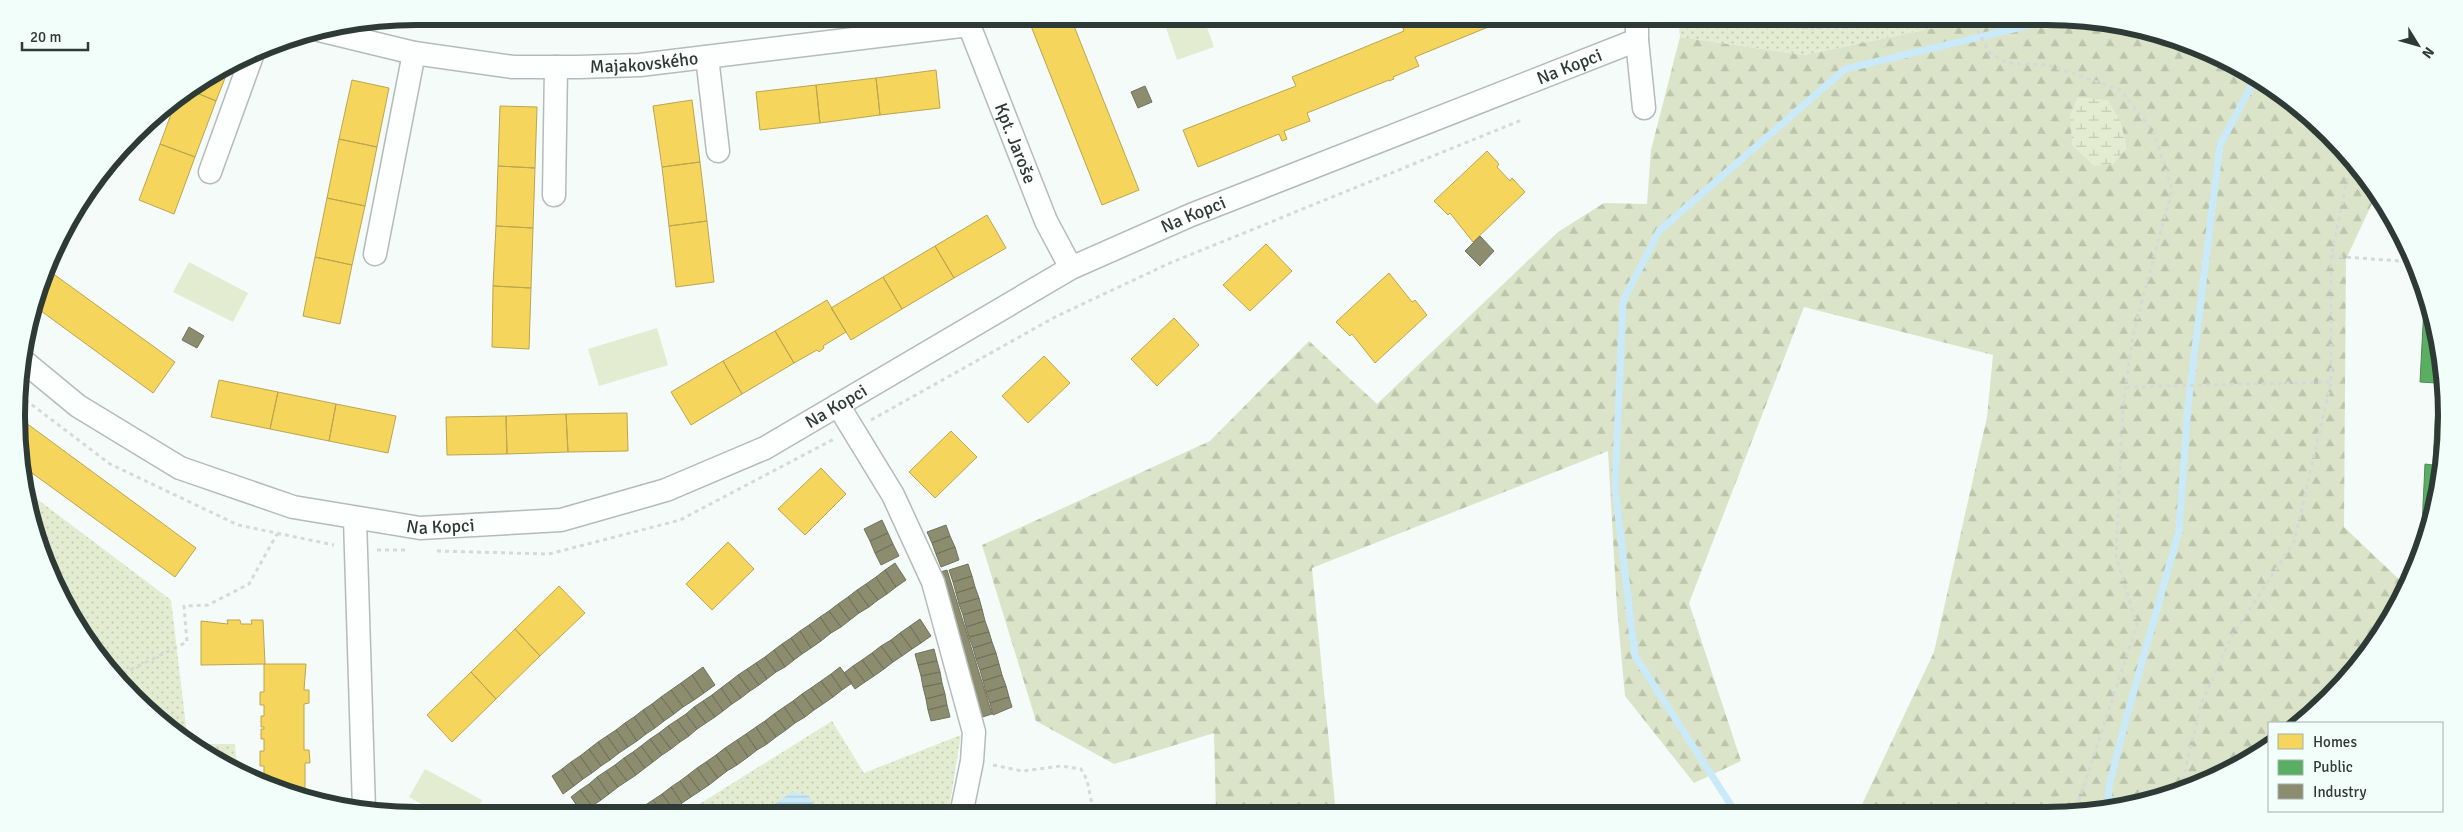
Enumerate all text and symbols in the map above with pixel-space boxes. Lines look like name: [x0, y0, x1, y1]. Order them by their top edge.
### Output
scale bar: [22, 20, 89, 52]
north arrow: [2393, 20, 2443, 70]
text: 20 m: [30, 28, 61, 46]
street label: Na Kopci: [1533, 44, 1605, 89]
text: N: [2418, 44, 2438, 62]
street label: Majakovského: [590, 47, 699, 78]
street label: Kpt. Jaroše: [990, 100, 1041, 187]
street label: Na Kopci: [1157, 191, 1229, 238]
street label: Na Kopci: [801, 379, 871, 433]
street label: Na Kopci: [405, 514, 475, 539]
legend: [2268, 722, 2443, 812]
text: Homes: [2313, 733, 2357, 751]
text: Public: [2313, 758, 2353, 776]
text: Industry: [2313, 783, 2366, 801]

